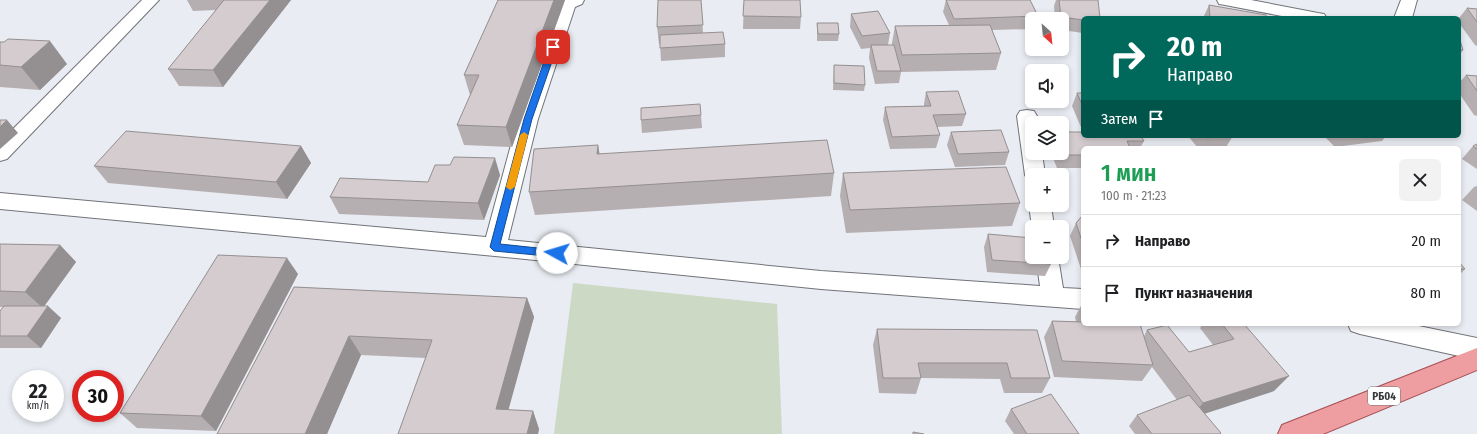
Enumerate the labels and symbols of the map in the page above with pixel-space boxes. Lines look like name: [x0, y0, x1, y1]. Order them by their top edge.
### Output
north arrow: [1025, 12, 1069, 56]
pin: [536, 30, 570, 64]
position arrow: [536, 232, 578, 274]
speed limit sign: 30: [72, 370, 124, 422]
road number: РБ04: [1368, 387, 1400, 405]

